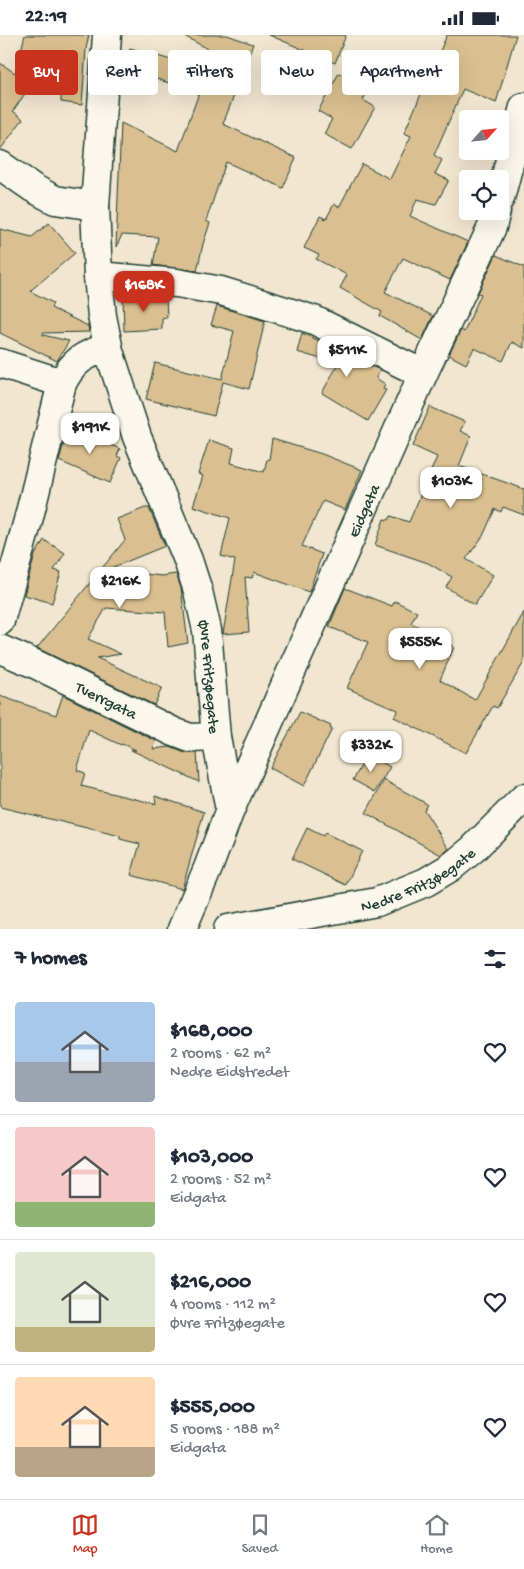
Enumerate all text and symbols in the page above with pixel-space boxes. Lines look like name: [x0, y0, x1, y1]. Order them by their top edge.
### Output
text: 22:19: [25, 6, 67, 29]
chip: Buy: [15, 50, 78, 95]
chip: Rent: [88, 50, 158, 95]
chip: Filters: [168, 50, 251, 95]
chip: New: [261, 50, 332, 95]
chip: Apartment: [342, 50, 459, 95]
north arrow: [459, 110, 509, 160]
map controls: [459, 110, 509, 220]
button: locate: [459, 170, 509, 220]
pin: $168K: [109, 271, 179, 313]
text: $168K: [124, 277, 164, 296]
pin: $511K: [312, 335, 382, 378]
text: $511K: [328, 342, 366, 361]
pin: $191K: [55, 413, 125, 455]
text: $191K: [72, 419, 108, 438]
pin: $103K: [416, 467, 486, 509]
text: $103K: [431, 473, 471, 492]
street label: Eidgata: [346, 481, 386, 541]
pin: $216K: [85, 567, 155, 609]
text: $216K: [101, 573, 139, 592]
street label: Øvre Fritzøegate: [192, 618, 222, 735]
pin: $555K: [385, 627, 455, 670]
text: $555K: [399, 634, 441, 653]
street label: Tverrgata: [70, 679, 140, 726]
pin: $332K: [336, 731, 406, 773]
text: $332K: [351, 737, 391, 756]
street label: Nedre Fritzøegate: [360, 845, 481, 918]
icon: filters: [481, 945, 509, 973]
text: 7 homes: [15, 947, 87, 972]
text: $168,000: [170, 1020, 252, 1045]
icon: home: [55, 1022, 115, 1082]
icon: heart: [481, 1038, 509, 1066]
text: 2 rooms · 62 m²: [170, 1045, 271, 1064]
text: Nedre Eidstredet: [170, 1064, 289, 1083]
text: $103,000: [170, 1146, 253, 1171]
icon: home: [55, 1147, 115, 1207]
icon: heart: [481, 1163, 509, 1191]
text: 2 rooms · 52 m²: [170, 1171, 272, 1190]
text: Eidgata: [170, 1190, 226, 1209]
text: $216,000: [170, 1271, 251, 1296]
icon: home: [55, 1272, 115, 1332]
icon: heart: [481, 1288, 509, 1316]
text: 4 rooms · 112 m²: [170, 1296, 276, 1315]
text: Øvre Fritzøegate: [170, 1315, 285, 1334]
text: $555,000: [170, 1396, 255, 1421]
icon: home: [55, 1397, 115, 1457]
icon: heart: [481, 1413, 509, 1441]
text: 5 rooms · 188 m²: [170, 1421, 280, 1440]
text: Eidgata: [170, 1440, 226, 1459]
tab: Map: [71, 1511, 99, 1558]
tab: Saved: [242, 1511, 278, 1558]
tab: Home: [420, 1511, 453, 1558]

